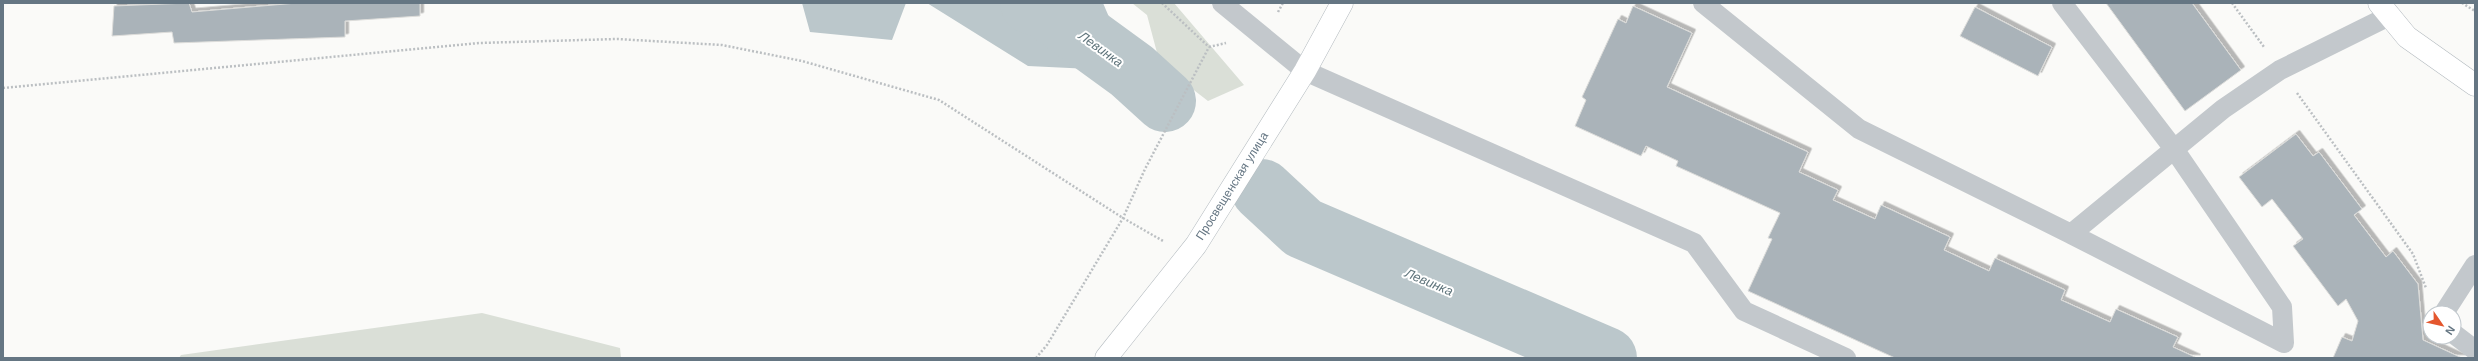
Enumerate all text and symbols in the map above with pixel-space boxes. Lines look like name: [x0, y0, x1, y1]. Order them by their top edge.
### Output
water label: Левинка: [1075, 27, 1126, 70]
street label: Просвещенская улица: [1193, 129, 1271, 243]
water label: Левинка: [1402, 265, 1455, 299]
north arrow: [2422, 305, 2462, 345]
text: N: [2443, 324, 2457, 337]

